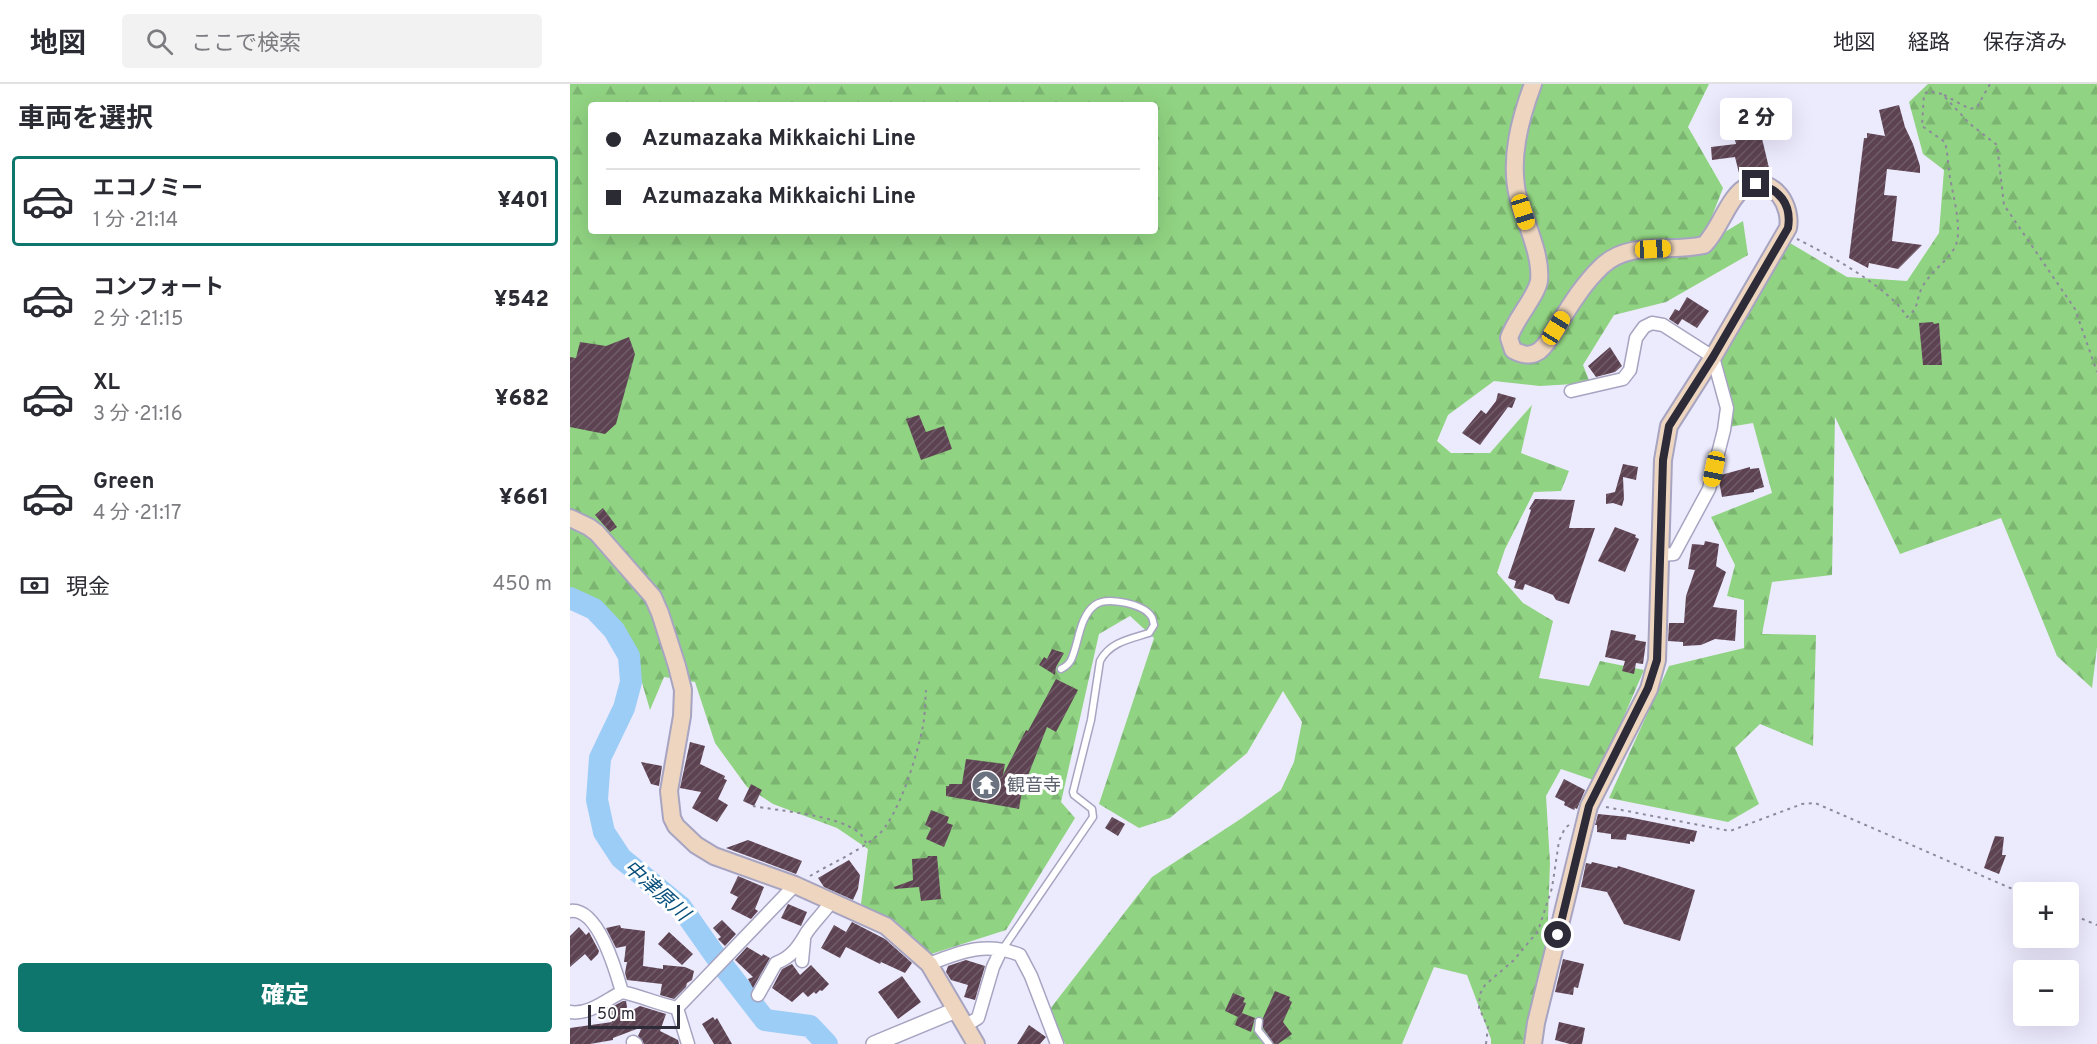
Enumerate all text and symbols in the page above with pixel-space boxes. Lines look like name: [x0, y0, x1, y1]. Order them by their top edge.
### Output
search box: [122, 14, 542, 68]
icon: search: [143, 25, 176, 58]
text: 地図: [30, 27, 86, 63]
text: 地図: [1833, 30, 1875, 57]
text: 経路: [1908, 30, 1950, 57]
text: 保存済み: [1983, 30, 2067, 57]
text: ここで検索: [191, 31, 301, 58]
callout: 2 分: [1720, 97, 1792, 139]
text: 車両を選択: [18, 103, 153, 137]
text: 2 分: [1737, 106, 1775, 132]
text: Azumazaka Mikkaichi Line: [642, 126, 916, 153]
route end: [1742, 170, 1769, 197]
icon: car: [21, 174, 75, 228]
text: エコノミー: [93, 176, 203, 203]
text: Azumazaka Mikkaichi Line: [642, 184, 916, 211]
text: ¥401: [497, 188, 549, 215]
car: [1509, 192, 1537, 232]
text: 1 分 · 21:14: [93, 208, 178, 234]
car: [1635, 239, 1671, 259]
icon: car: [21, 273, 75, 327]
text: コンフォート: [93, 275, 224, 302]
text: ¥542: [494, 287, 549, 314]
text: 2 分 · 21:15: [93, 307, 183, 333]
car: [1539, 308, 1573, 348]
text: XL: [93, 370, 120, 397]
icon: car: [21, 372, 75, 426]
text: ¥682: [495, 386, 549, 413]
text: 3 分 · 21:16: [93, 402, 183, 428]
car: [1701, 450, 1727, 488]
text: Green: [93, 469, 155, 496]
icon: car: [21, 471, 75, 525]
text: ¥661: [499, 485, 549, 512]
text: 4 分 · 21:17: [93, 501, 182, 527]
icon: cash: [18, 569, 51, 602]
text: 450 m: [493, 572, 552, 598]
text: 現金: [66, 575, 110, 602]
temple icon: 観音寺: [970, 769, 1002, 801]
place label: 観音寺: [1007, 775, 1061, 798]
water label: 中津原川: [617, 855, 696, 929]
map controls: [2013, 882, 2079, 1026]
button: +: [2013, 882, 2079, 948]
route start: [1544, 921, 1571, 948]
button: −: [2013, 960, 2079, 1026]
button: 確定: [18, 963, 552, 1032]
scale bar: [588, 1002, 680, 1030]
text: 50 m: [597, 1005, 635, 1025]

